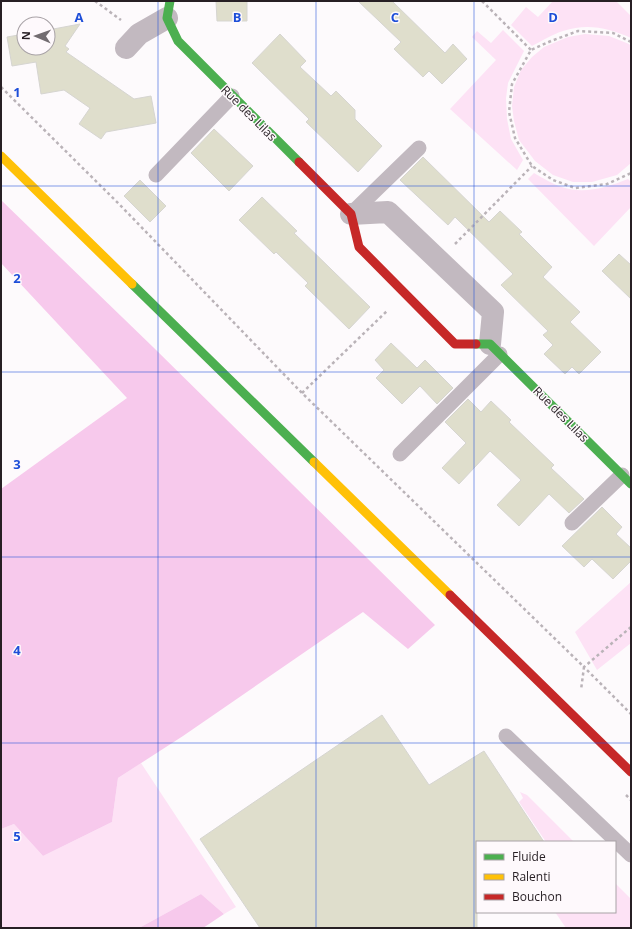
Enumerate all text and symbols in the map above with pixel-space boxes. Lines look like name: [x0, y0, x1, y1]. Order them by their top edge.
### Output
text: A: [75, 8, 84, 26]
text: B: [233, 8, 242, 26]
text: C: [391, 8, 399, 26]
text: D: [548, 8, 558, 26]
north arrow: [16, 16, 56, 56]
text: N: [18, 31, 33, 40]
street label: Rue des Lilas: [217, 81, 281, 145]
text: 1: [13, 83, 21, 101]
text: 2: [13, 269, 21, 287]
street label: Rue des Lilas: [529, 382, 593, 446]
text: 3: [13, 455, 21, 473]
text: 4: [13, 641, 21, 659]
text: 5: [13, 827, 21, 845]
legend: [476, 841, 616, 913]
text: Fluide: [512, 848, 546, 865]
text: Ralenti: [512, 868, 551, 885]
text: Bouchon: [512, 888, 562, 905]

